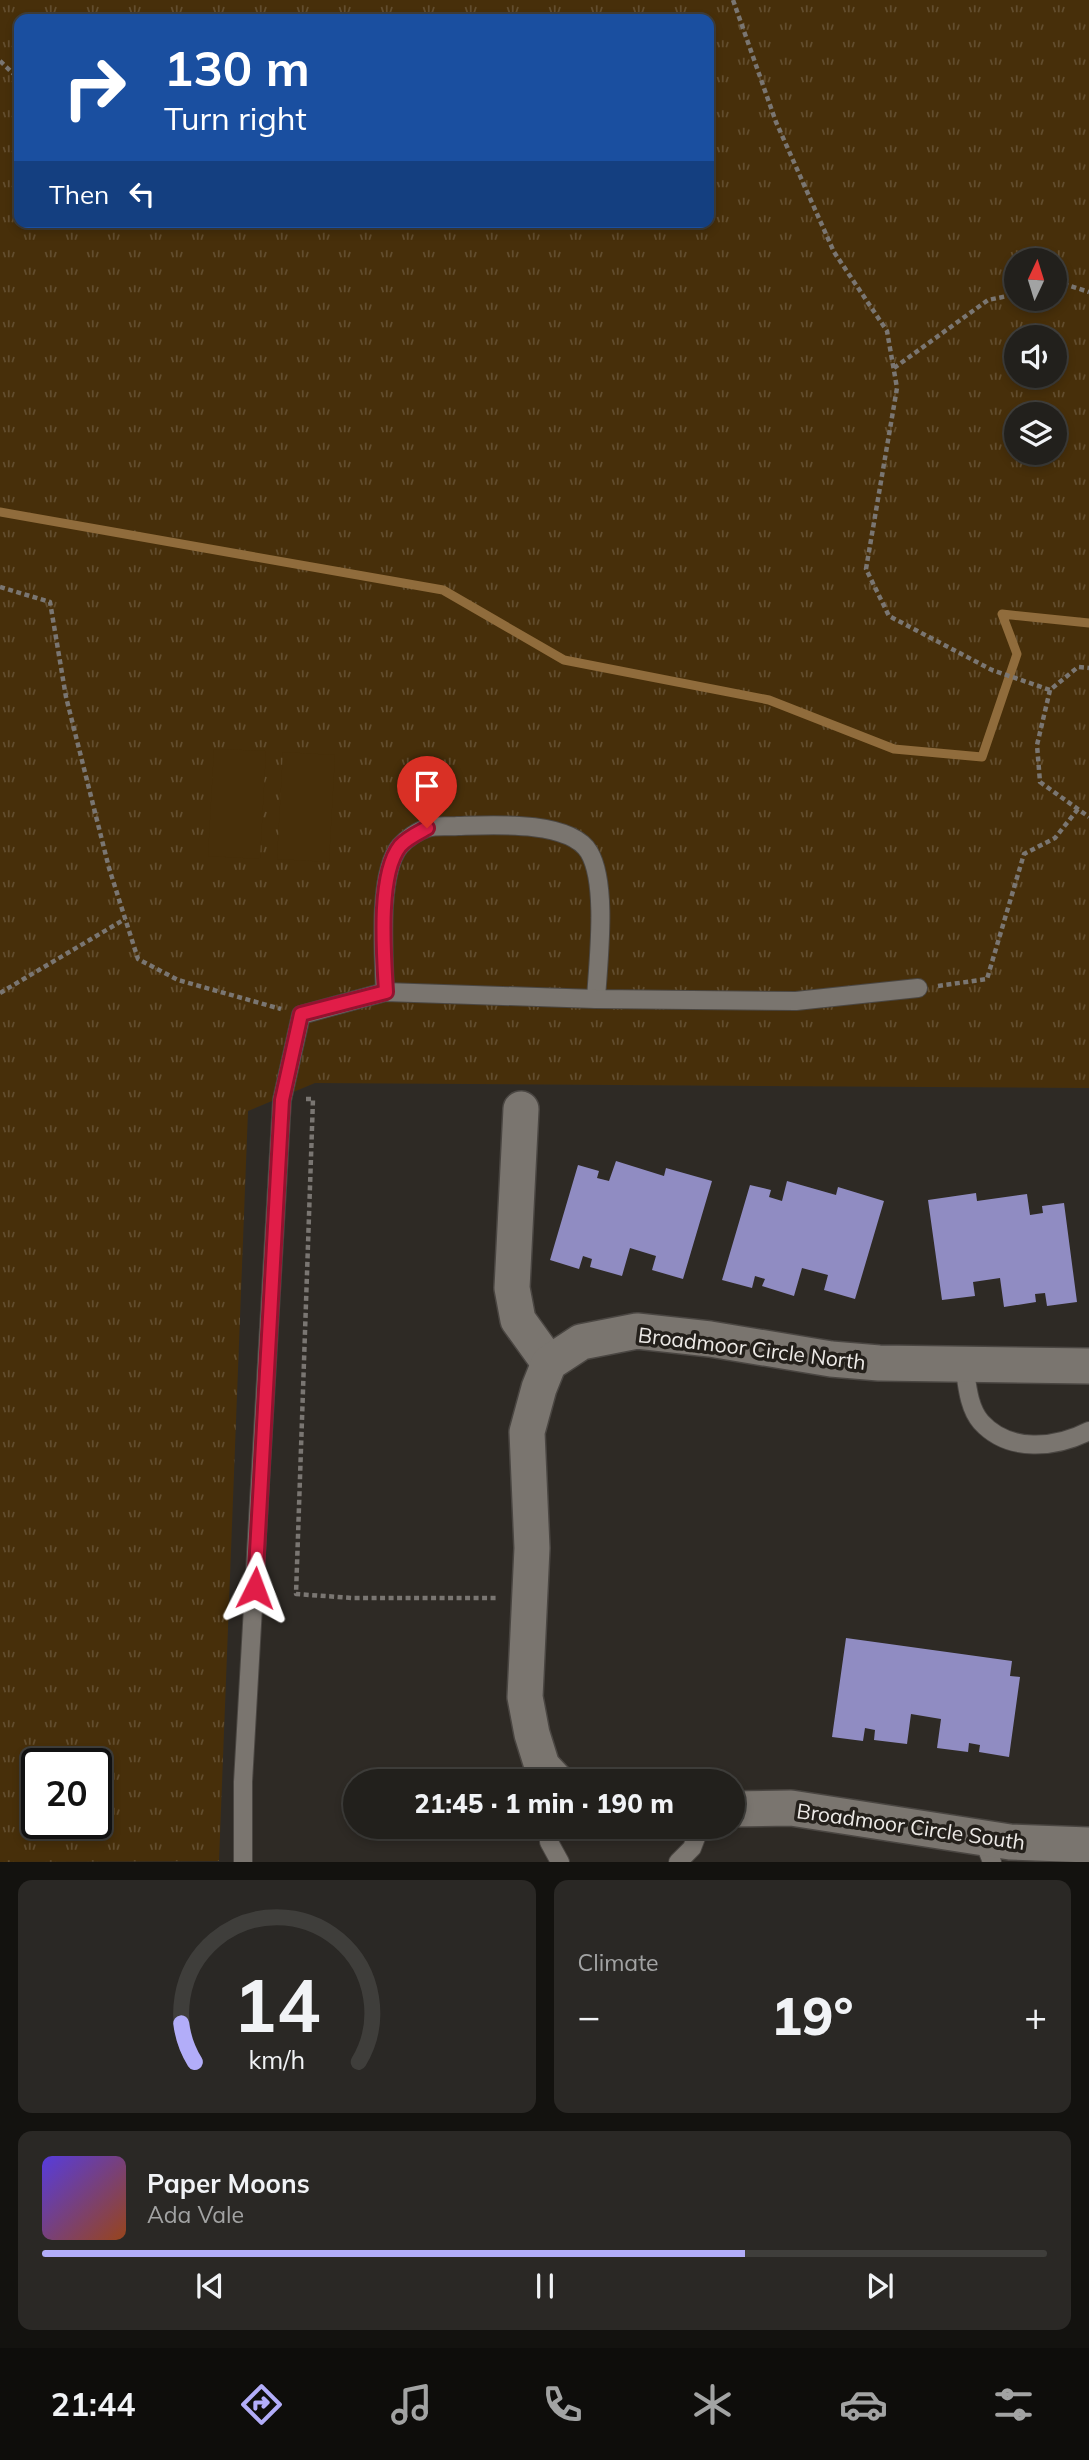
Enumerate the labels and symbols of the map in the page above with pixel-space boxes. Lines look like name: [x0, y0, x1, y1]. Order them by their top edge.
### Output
north arrow: [1004, 248, 1068, 312]
pin: [397, 756, 457, 828]
street label: Broadmoor Circle North: [637, 1321, 867, 1375]
position arrow: [218, 1551, 292, 1625]
speed limit sign: 20: [21, 1748, 112, 1839]
street label: Broadmoor Circle South: [795, 1797, 1027, 1855]

